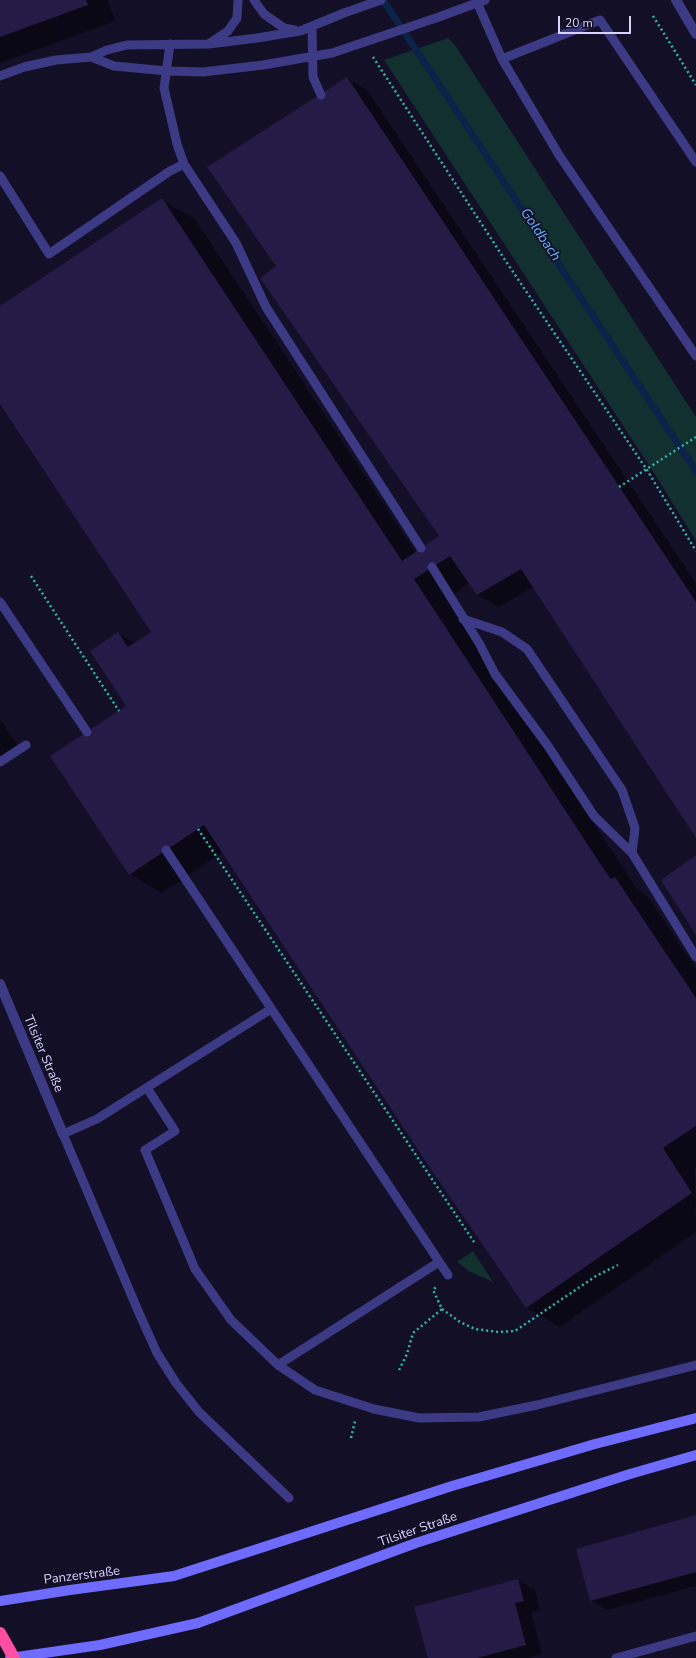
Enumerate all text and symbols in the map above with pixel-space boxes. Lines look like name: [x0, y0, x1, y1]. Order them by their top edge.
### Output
scale bar: [560, 8, 633, 34]
text: 20 m: [565, 15, 593, 31]
water label: Goldbach: [516, 205, 564, 265]
street label: Tilsiter Straße: [20, 1013, 66, 1095]
street label: Tilsiter Straße: [377, 1509, 459, 1551]
street label: Panzerstraße: [43, 1564, 121, 1588]

